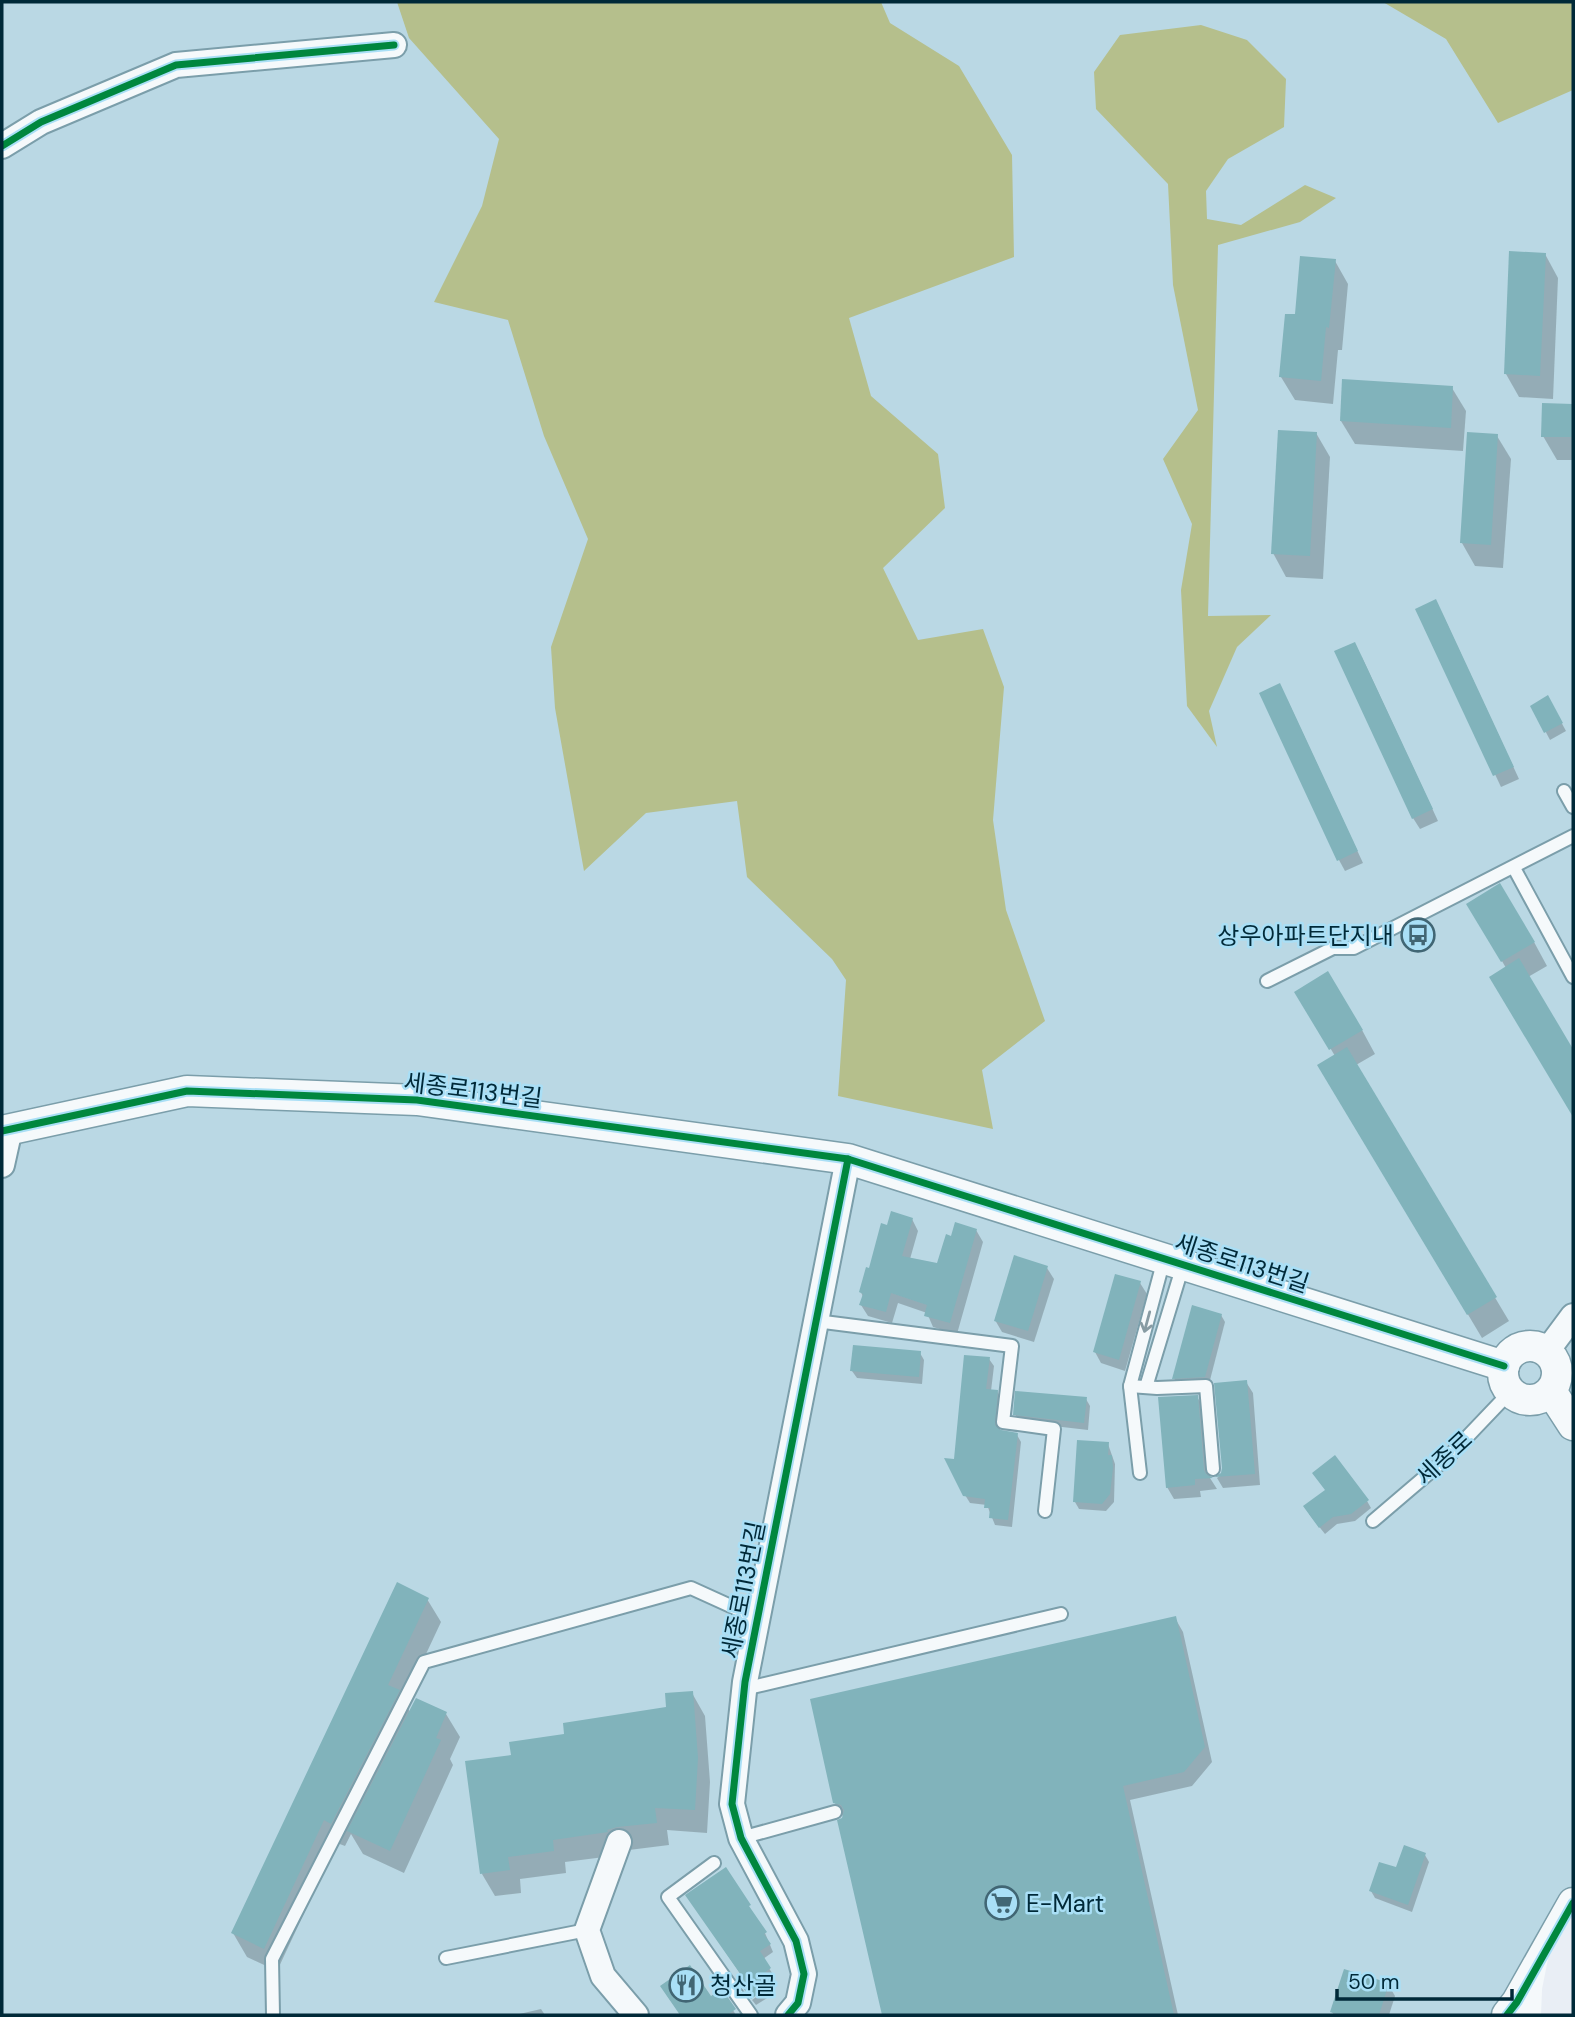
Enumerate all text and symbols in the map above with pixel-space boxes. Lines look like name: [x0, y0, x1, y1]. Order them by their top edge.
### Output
bus stop icon: 상우아파트단지내: [1399, 916, 1437, 954]
place label: 상우아파트단지내: [1217, 920, 1394, 951]
street label: 세종로113번길: [402, 1066, 544, 1114]
street label: 세종로113번길: [1171, 1227, 1313, 1299]
one-way arrow: [1140, 1311, 1153, 1333]
street label: 세종로: [1409, 1424, 1479, 1492]
street label: 세종로113번길: [714, 1519, 772, 1661]
supermarket icon: E-Mart: [983, 1884, 1021, 1922]
place label: E-Mart: [1026, 1888, 1104, 1919]
scale bar: [1337, 1958, 1512, 2002]
restaurant icon: 청산골: [667, 1966, 705, 2004]
text: 50 m: [1348, 1968, 1399, 1996]
place label: 청산골: [710, 1970, 776, 2001]

